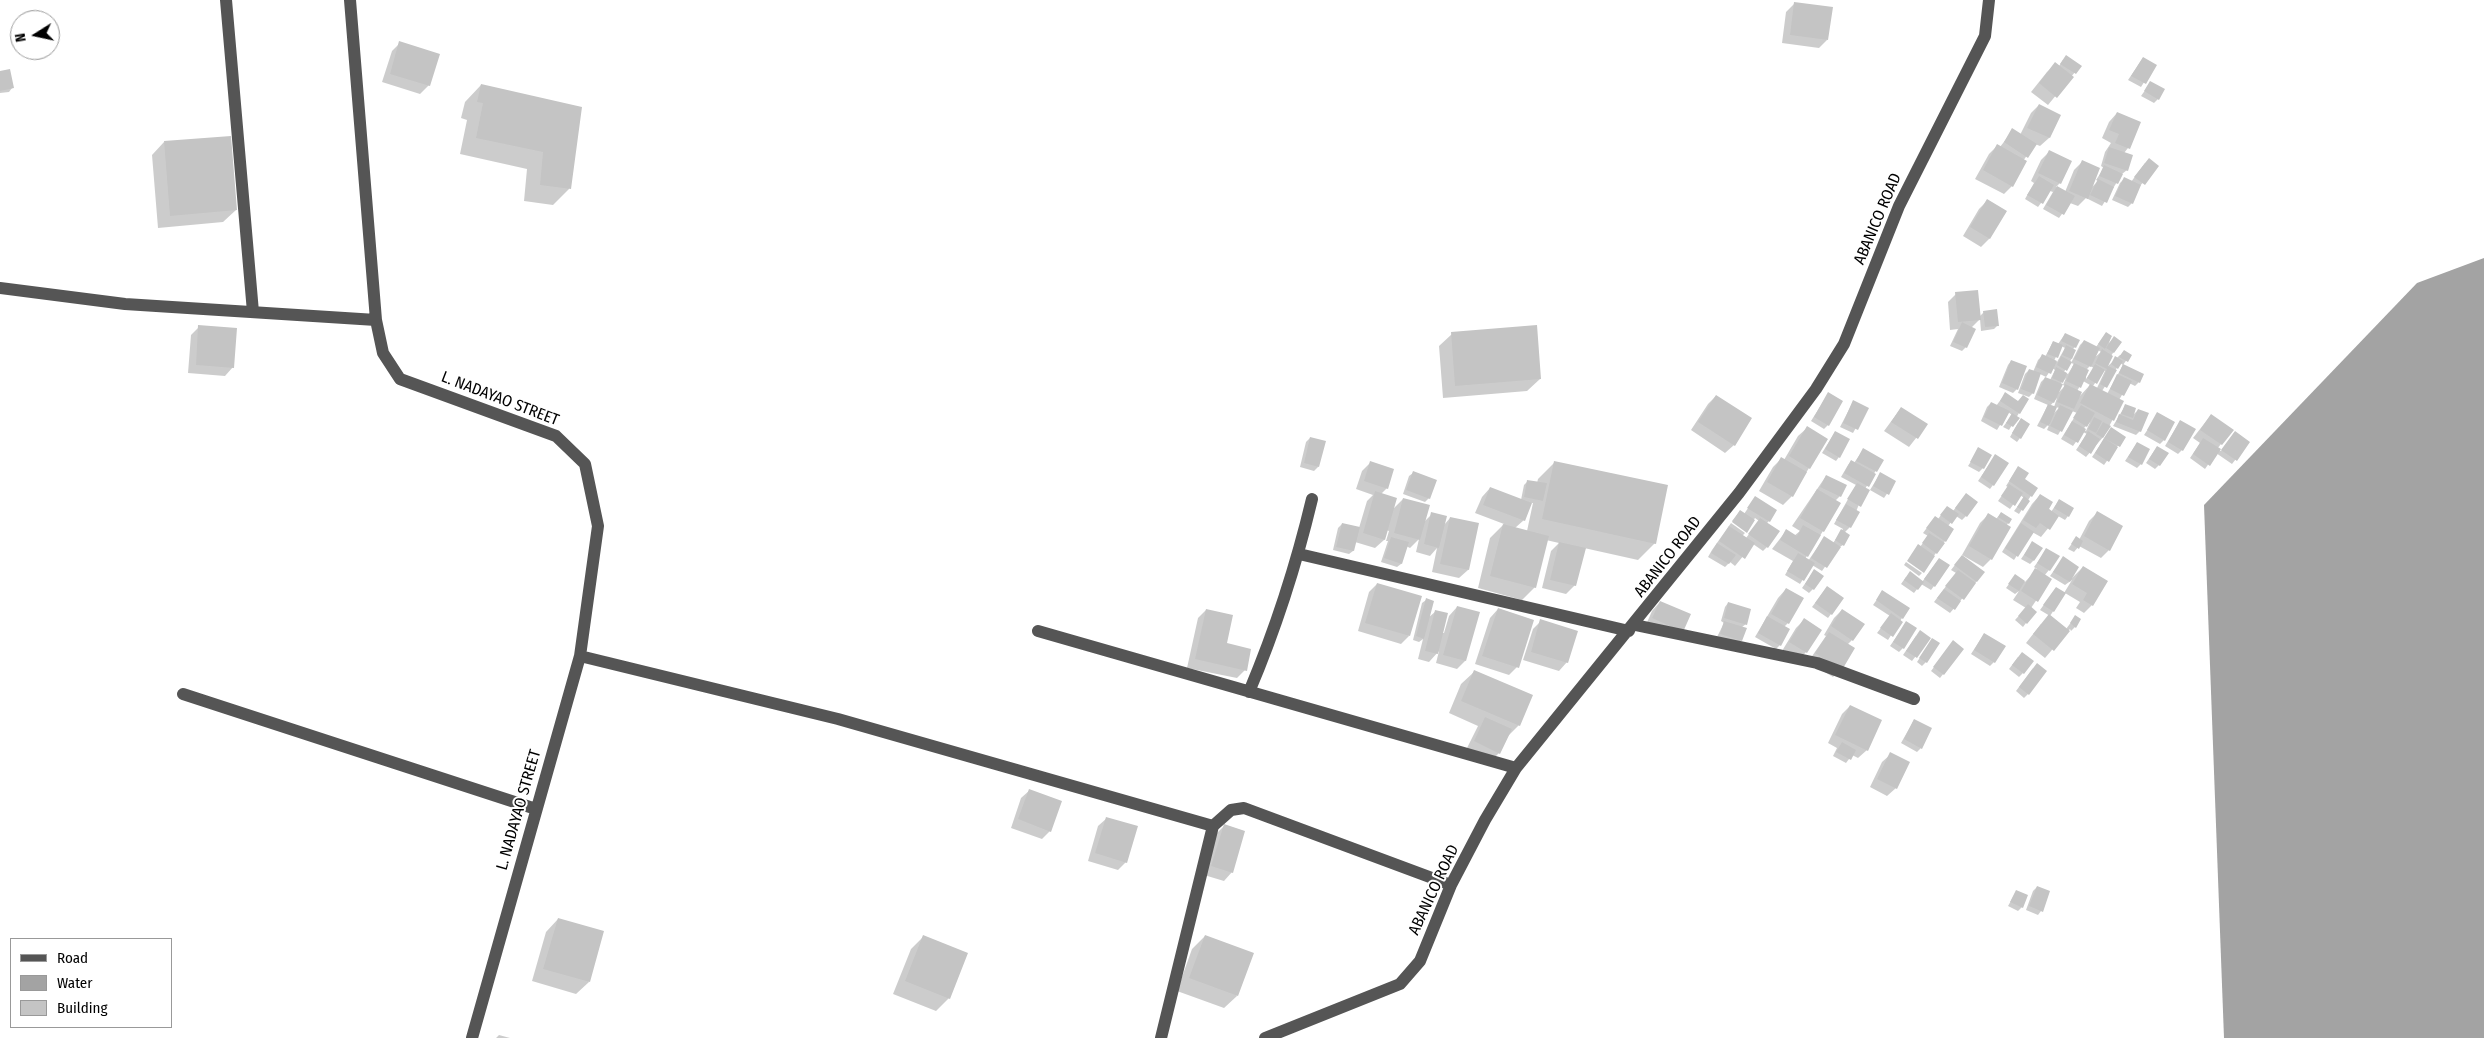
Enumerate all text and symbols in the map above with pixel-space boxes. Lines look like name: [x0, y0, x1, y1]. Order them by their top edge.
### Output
north arrow: [10, 10, 60, 60]
text: N: [12, 32, 30, 43]
street label: ABANICO ROAD: [1850, 171, 1906, 267]
street label: L. NADAYAO STREET: [438, 368, 562, 430]
street label: ABANICO ROAD: [1631, 513, 1705, 601]
street label: L. NADAYAO STREET: [493, 748, 545, 872]
street label: ABANICO ROAD: [1405, 842, 1463, 938]
legend: [10, 938, 172, 1028]
text: Road: [57, 949, 88, 967]
text: Water: [57, 974, 92, 992]
text: Building: [57, 999, 108, 1017]

